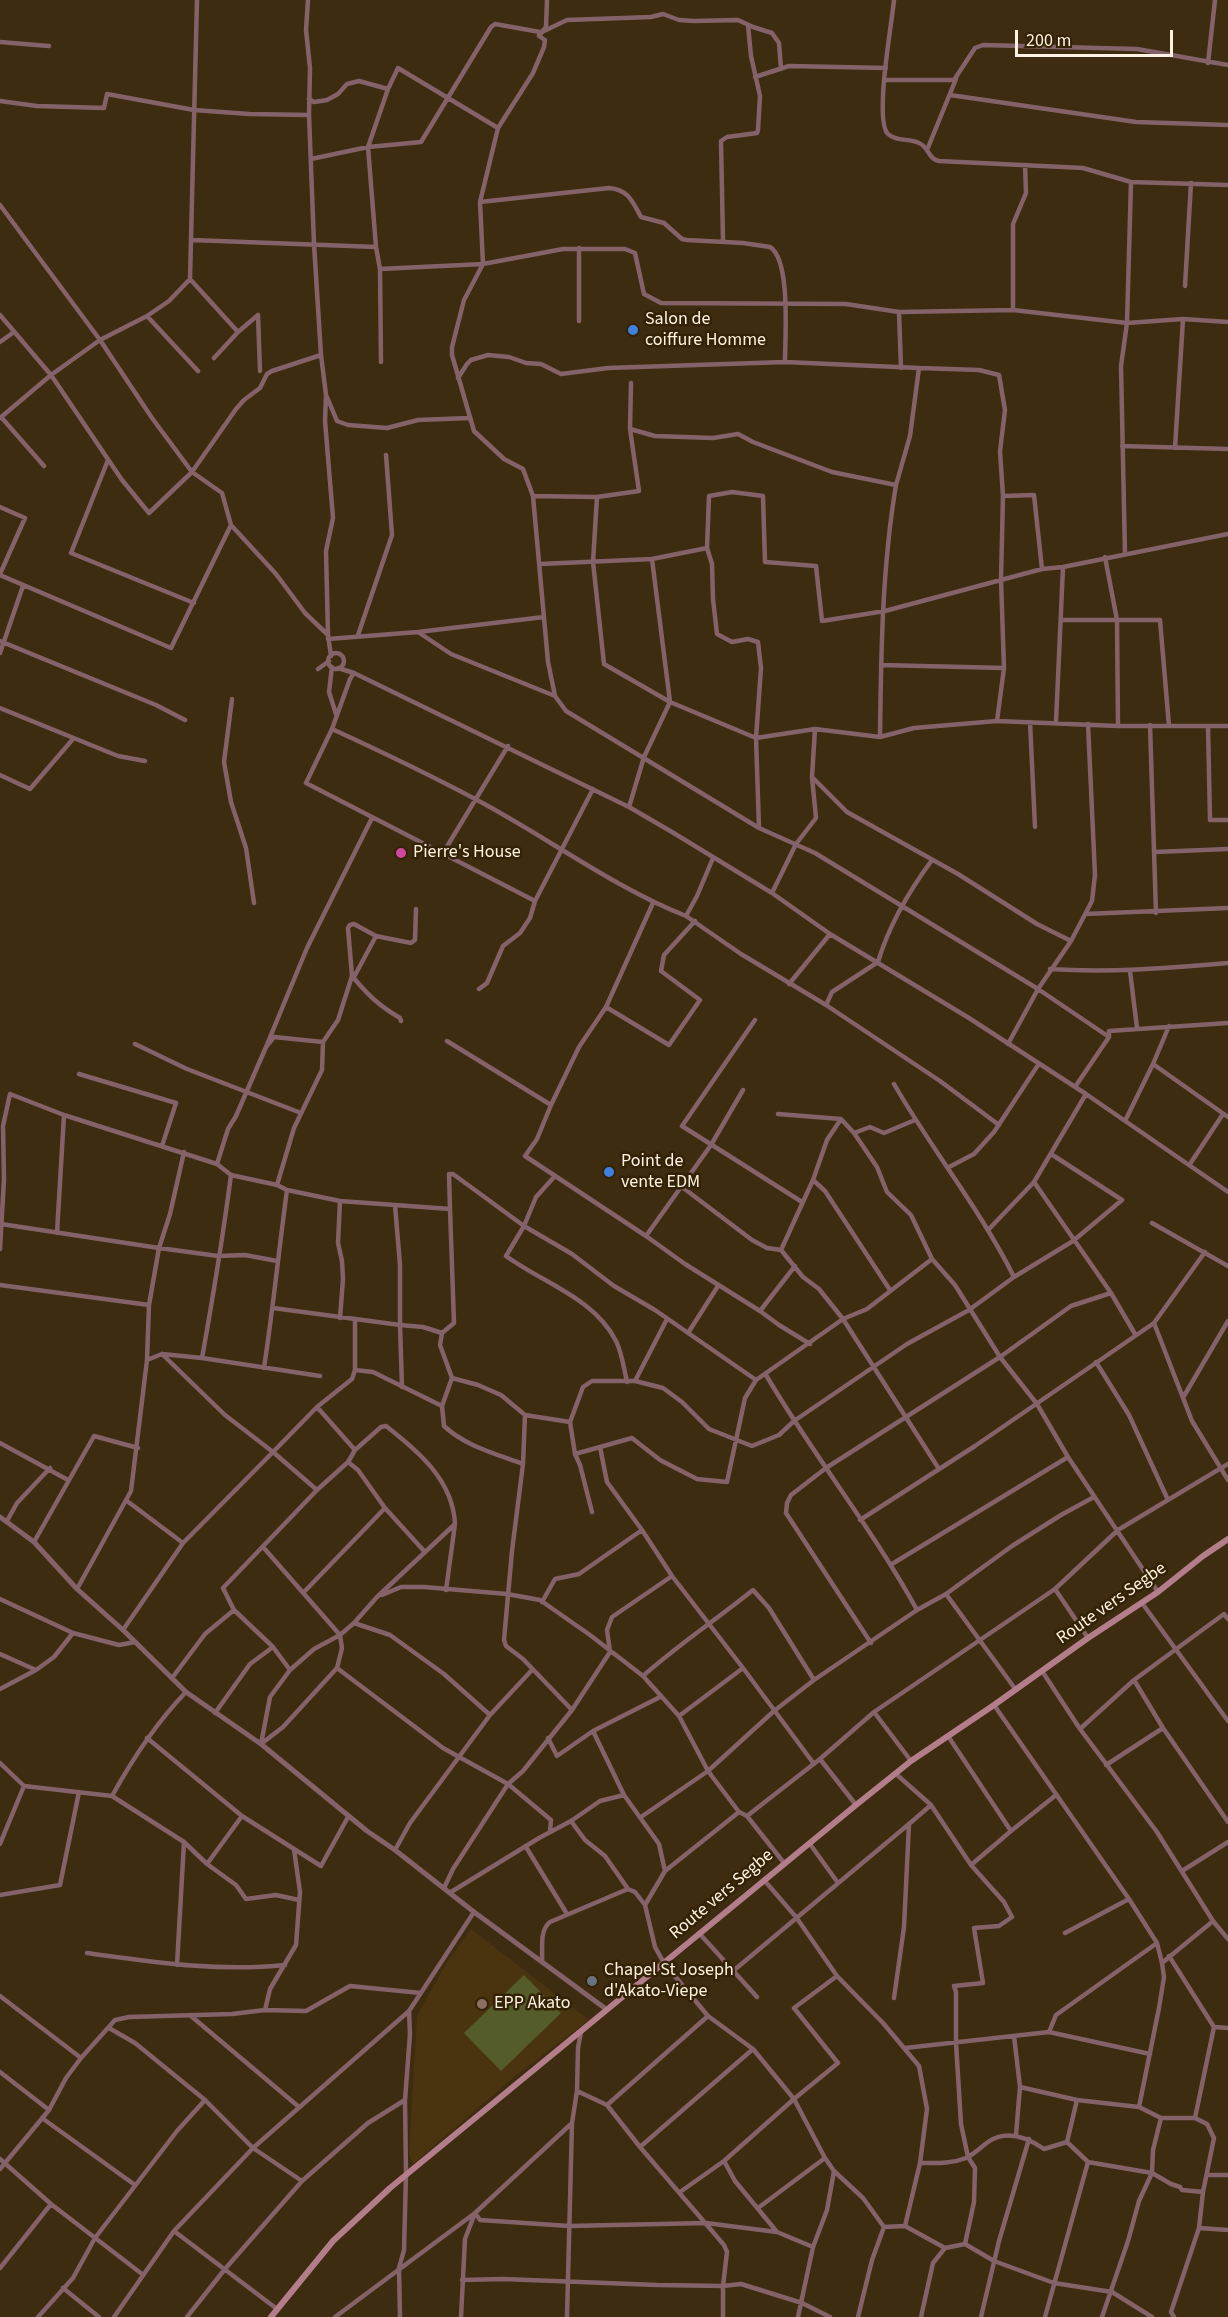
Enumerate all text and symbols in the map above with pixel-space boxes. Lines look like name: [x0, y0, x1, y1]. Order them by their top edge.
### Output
scale bar: [1018, 18, 1176, 56]
text: 200 m: [1026, 28, 1071, 53]
place label: Salon de coiffure Homme: [645, 309, 766, 352]
marker: Salon de coiffure Homme: [626, 323, 640, 337]
place label: Pierre's House: [413, 842, 521, 864]
marker: Pierre's House: [394, 846, 408, 860]
place label: Point de vente EDM: [621, 1151, 700, 1194]
marker: Point de vente EDM: [602, 1165, 616, 1179]
street label: Route vers Segbe: [1053, 1558, 1171, 1650]
street label: Route vers Segbe: [666, 1845, 778, 1945]
place label: Chapel St Joseph d'Akato-Viepe: [604, 1960, 734, 2002]
marker: Chapel St Joseph d'Akato-Viepe: [585, 1974, 599, 1988]
place label: EPP Akato: [494, 1993, 570, 2015]
marker: EPP Akato: [475, 1997, 489, 2011]

